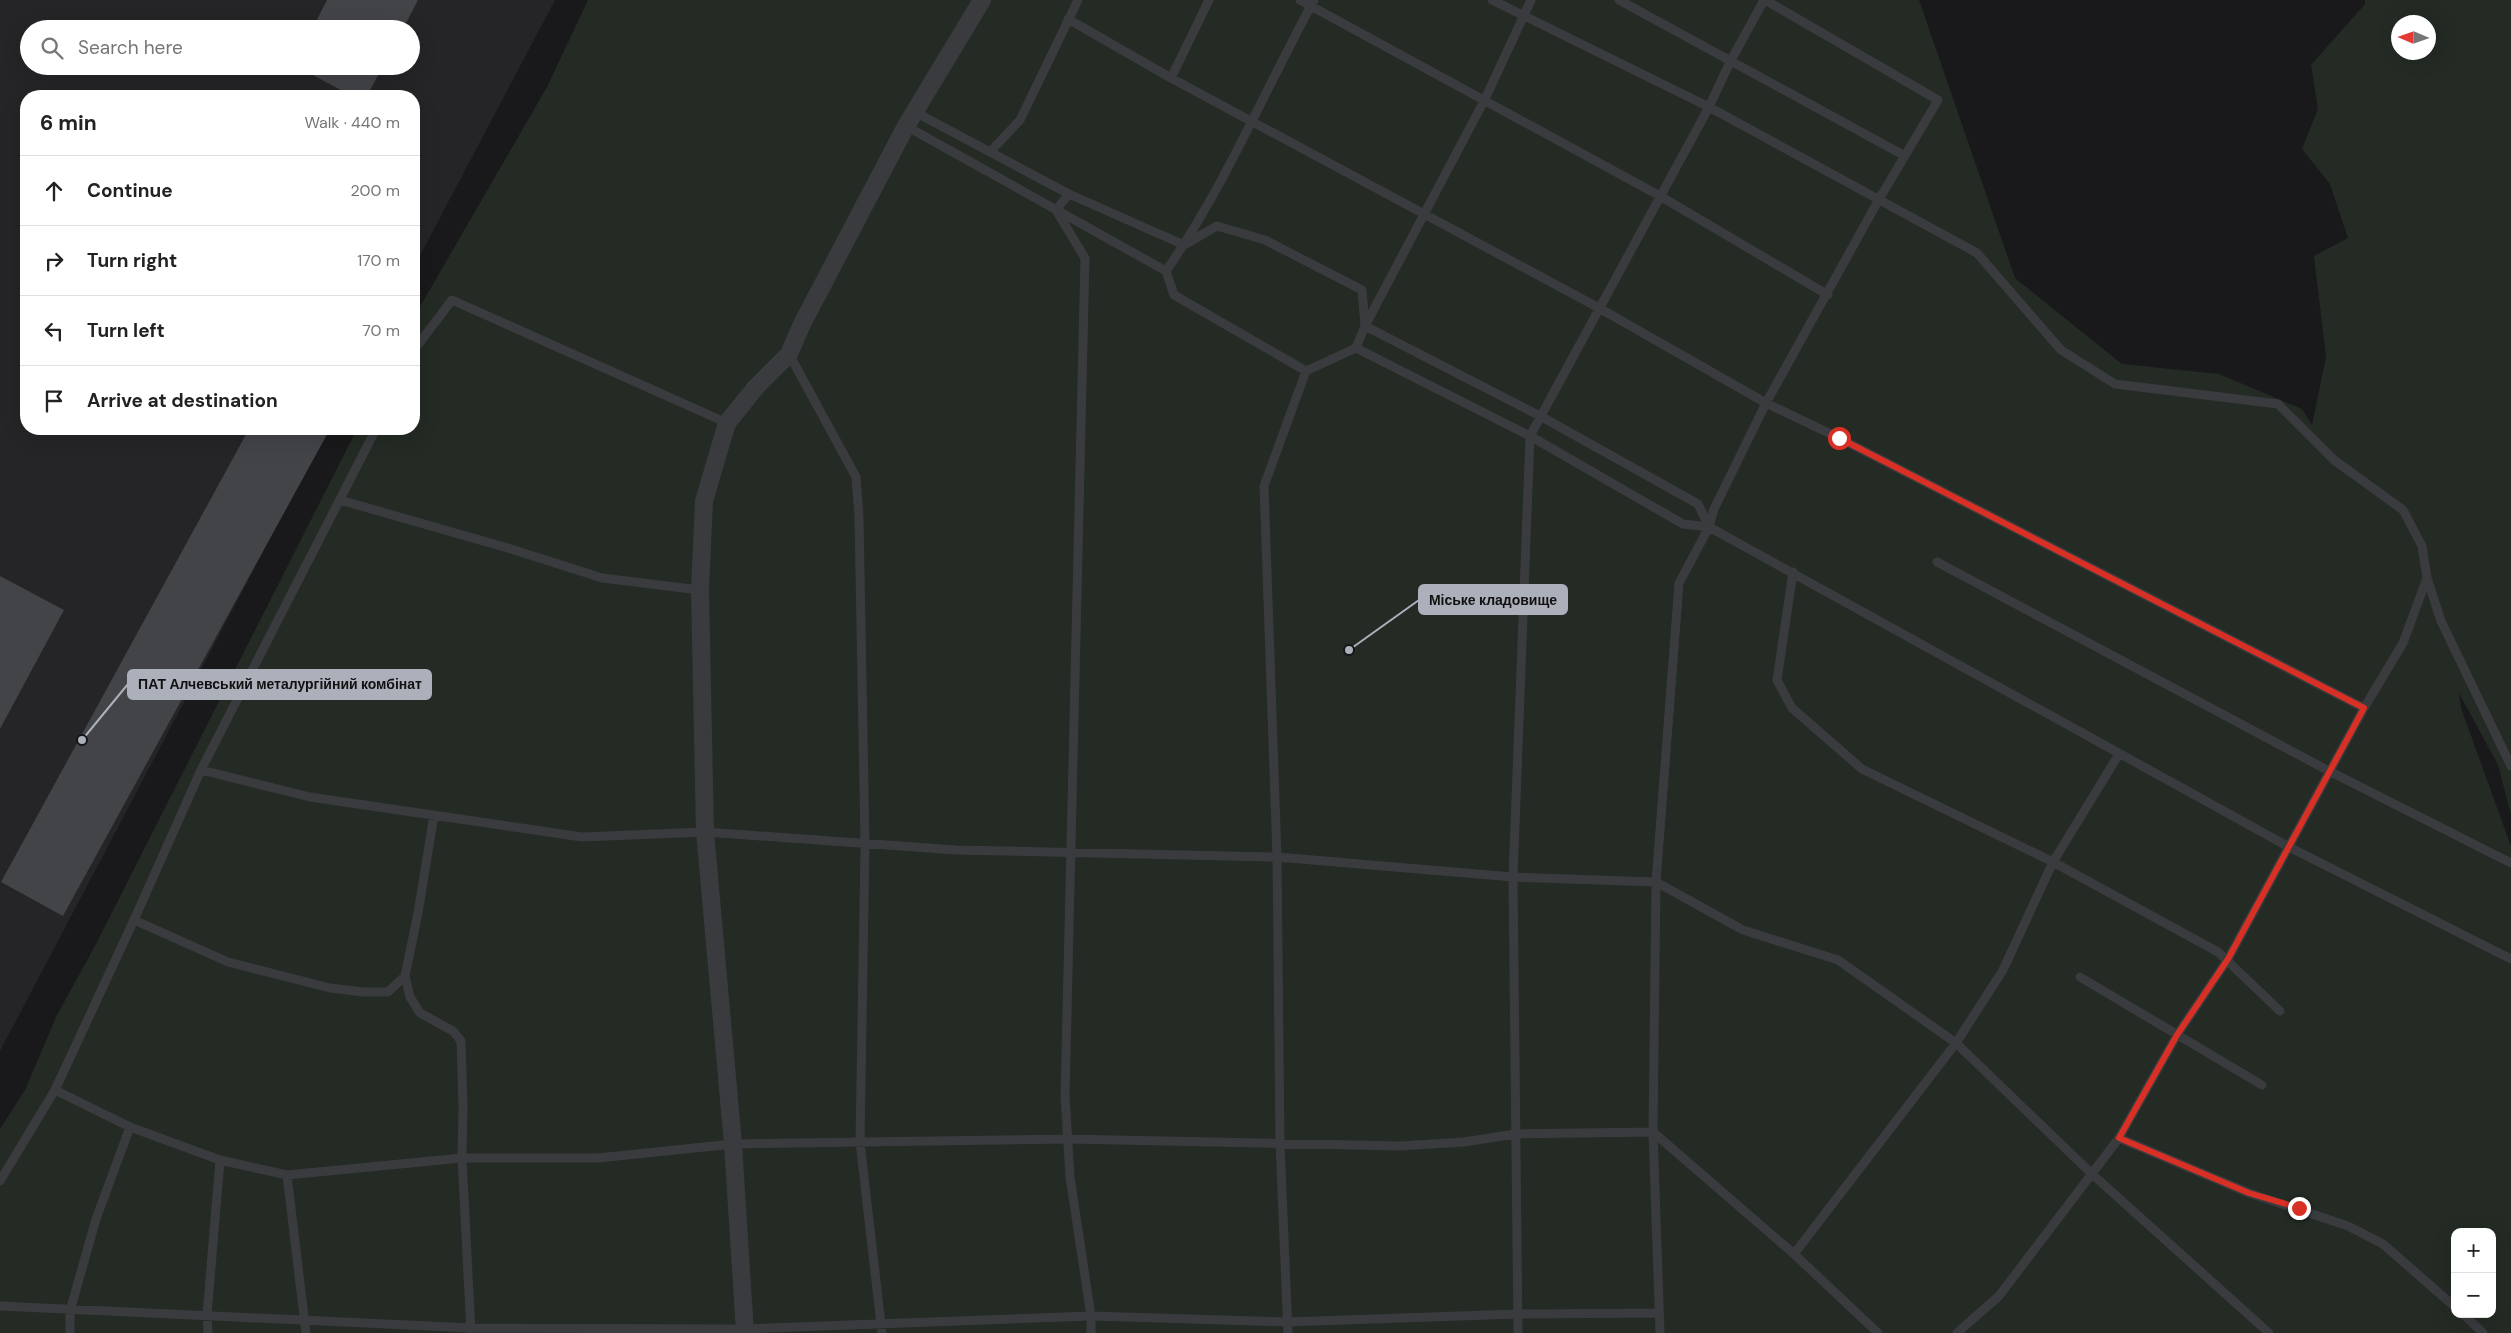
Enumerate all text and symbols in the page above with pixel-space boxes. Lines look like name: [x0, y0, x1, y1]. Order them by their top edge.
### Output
north arrow: [2391, 15, 2436, 60]
search box: [20, 20, 420, 75]
icon: search: [38, 34, 66, 62]
text: Search here: [78, 35, 183, 60]
text: 6 min: [40, 109, 97, 137]
text: Walk · 440 m: [304, 112, 400, 133]
icon: ahead: [40, 177, 68, 205]
text: Continue: [87, 178, 173, 203]
text: 200 m: [351, 180, 400, 201]
icon: right: [40, 247, 68, 275]
text: Turn right: [87, 248, 177, 273]
text: 170 m: [357, 250, 400, 271]
icon: left: [40, 317, 68, 345]
text: Turn left: [87, 318, 165, 343]
text: 70 m: [362, 320, 400, 341]
icon: arrive: [40, 387, 68, 415]
text: Arrive at destination: [87, 388, 278, 413]
route start: [1828, 427, 1851, 450]
callout: Міське кладовище: [1419, 585, 1567, 614]
text: Міське кладовище: [1429, 591, 1557, 609]
callout: ПАТ Алчевський металургійний комбінат: [128, 670, 431, 699]
text: ПАТ Алчевський металургійний комбінат: [138, 675, 422, 693]
route end: [2288, 1197, 2311, 1220]
map controls: [2451, 1228, 2496, 1318]
button: +: [2451, 1228, 2496, 1273]
button: −: [2451, 1273, 2496, 1318]

